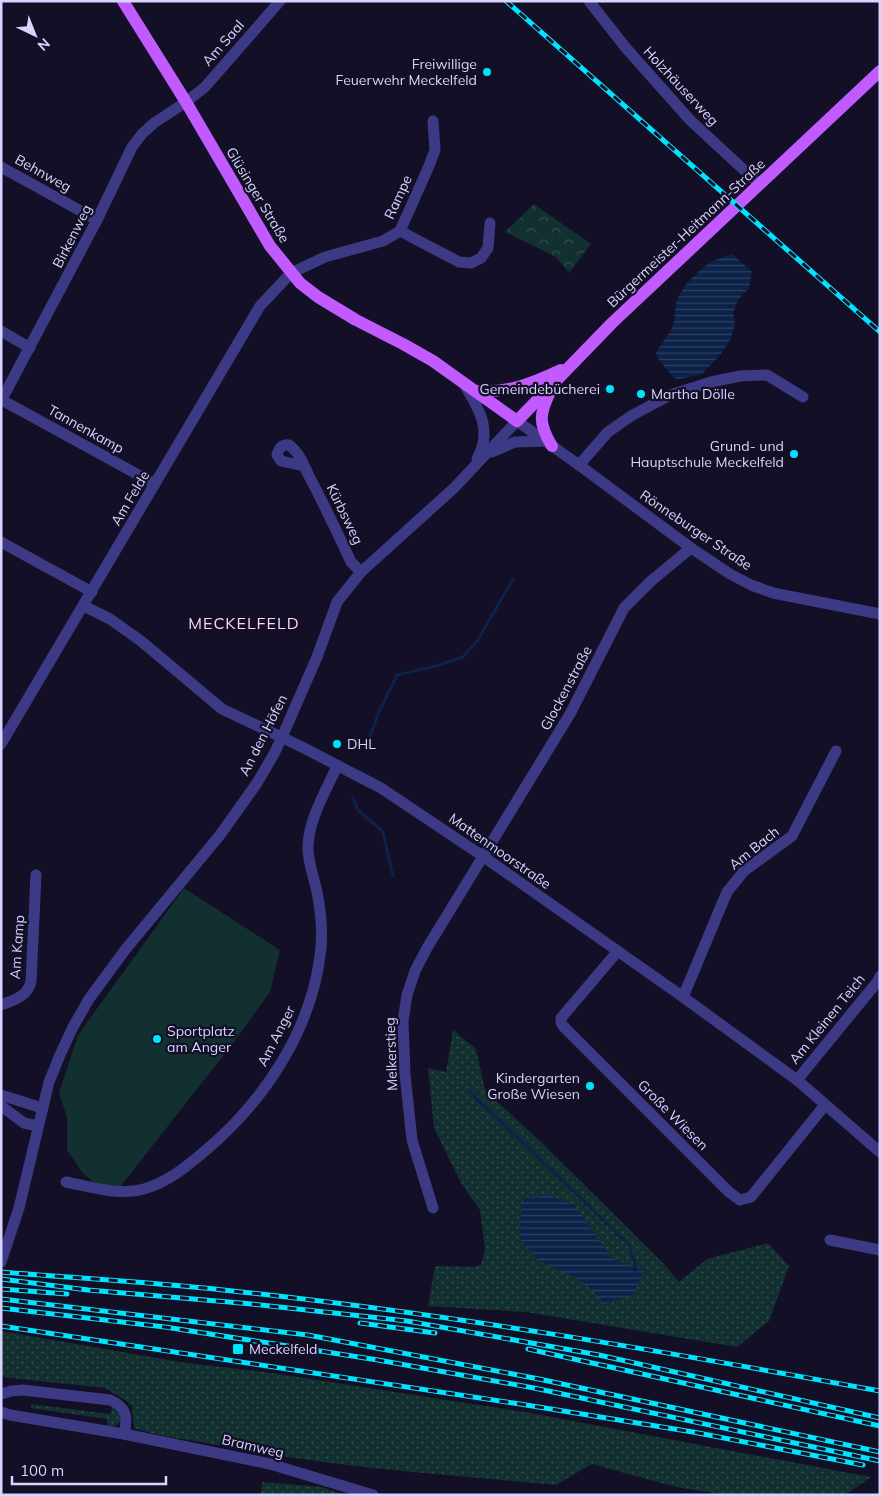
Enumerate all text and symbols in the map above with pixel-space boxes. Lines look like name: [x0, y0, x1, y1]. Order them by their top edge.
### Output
north arrow: [10, 10, 60, 60]
street label: Am Saal: [198, 16, 248, 70]
text: N: [34, 34, 54, 55]
street label: Holzhäuserweg: [640, 42, 722, 130]
place label: Freiwillige Feuerwehr Meckelfeld: [336, 55, 477, 89]
marker: Freiwillige Feuerwehr Meckelfeld: [481, 66, 493, 78]
street label: Glüsinger Straße: [222, 144, 294, 246]
street label: Behnweg: [12, 150, 74, 196]
street label: Bürgermeister-Heitmann-Straße: [603, 155, 769, 311]
street label: Rampe: [380, 172, 416, 222]
street label: Birkenweg: [48, 201, 96, 271]
place label: Gemeindebücherei: [480, 380, 600, 398]
marker: Gemeindebücherei: [604, 383, 616, 395]
place label: Martha Dölle: [651, 385, 735, 403]
marker: Martha Dölle: [635, 388, 647, 400]
street label: Tannenkamp: [45, 401, 127, 457]
place label: Grund- und Hauptschule Meckelfeld: [630, 437, 784, 471]
marker: Grund- und Hauptschule Meckelfeld: [788, 448, 800, 460]
street label: Am Felde: [107, 467, 153, 529]
street label: Kürbsweg: [323, 481, 367, 547]
street label: Rönneburger Straße: [637, 486, 755, 574]
district label: MECKELFELD: [188, 613, 300, 633]
street label: Glockenstraße: [536, 643, 596, 733]
street label: An den Höfen: [235, 691, 291, 779]
place label: DHL: [347, 735, 376, 753]
marker: DHL: [331, 738, 343, 750]
street label: Mattenmoorstraße: [445, 809, 555, 893]
street label: Am Bach: [725, 822, 783, 874]
street label: Am Kamp: [6, 914, 28, 980]
street label: Am Kleinen Teich: [785, 970, 869, 1068]
street label: Am Anger: [253, 1002, 299, 1069]
street label: Melkerstieg: [381, 1017, 401, 1091]
place label: Sportplatz am Anger: [167, 1022, 235, 1056]
marker: Sportplatz am Anger: [151, 1033, 163, 1045]
place label: Kindergarten Große Wiesen: [487, 1069, 580, 1103]
street label: Große Wiesen: [634, 1076, 712, 1154]
marker: Kindergarten Große Wiesen: [584, 1080, 596, 1092]
place label: Meckelfeld: [249, 1340, 317, 1358]
marker: Meckelfeld: [231, 1342, 245, 1356]
street label: Bramweg: [220, 1430, 286, 1462]
scale bar: [12, 1454, 166, 1486]
text: 100 m: [20, 1461, 64, 1480]

